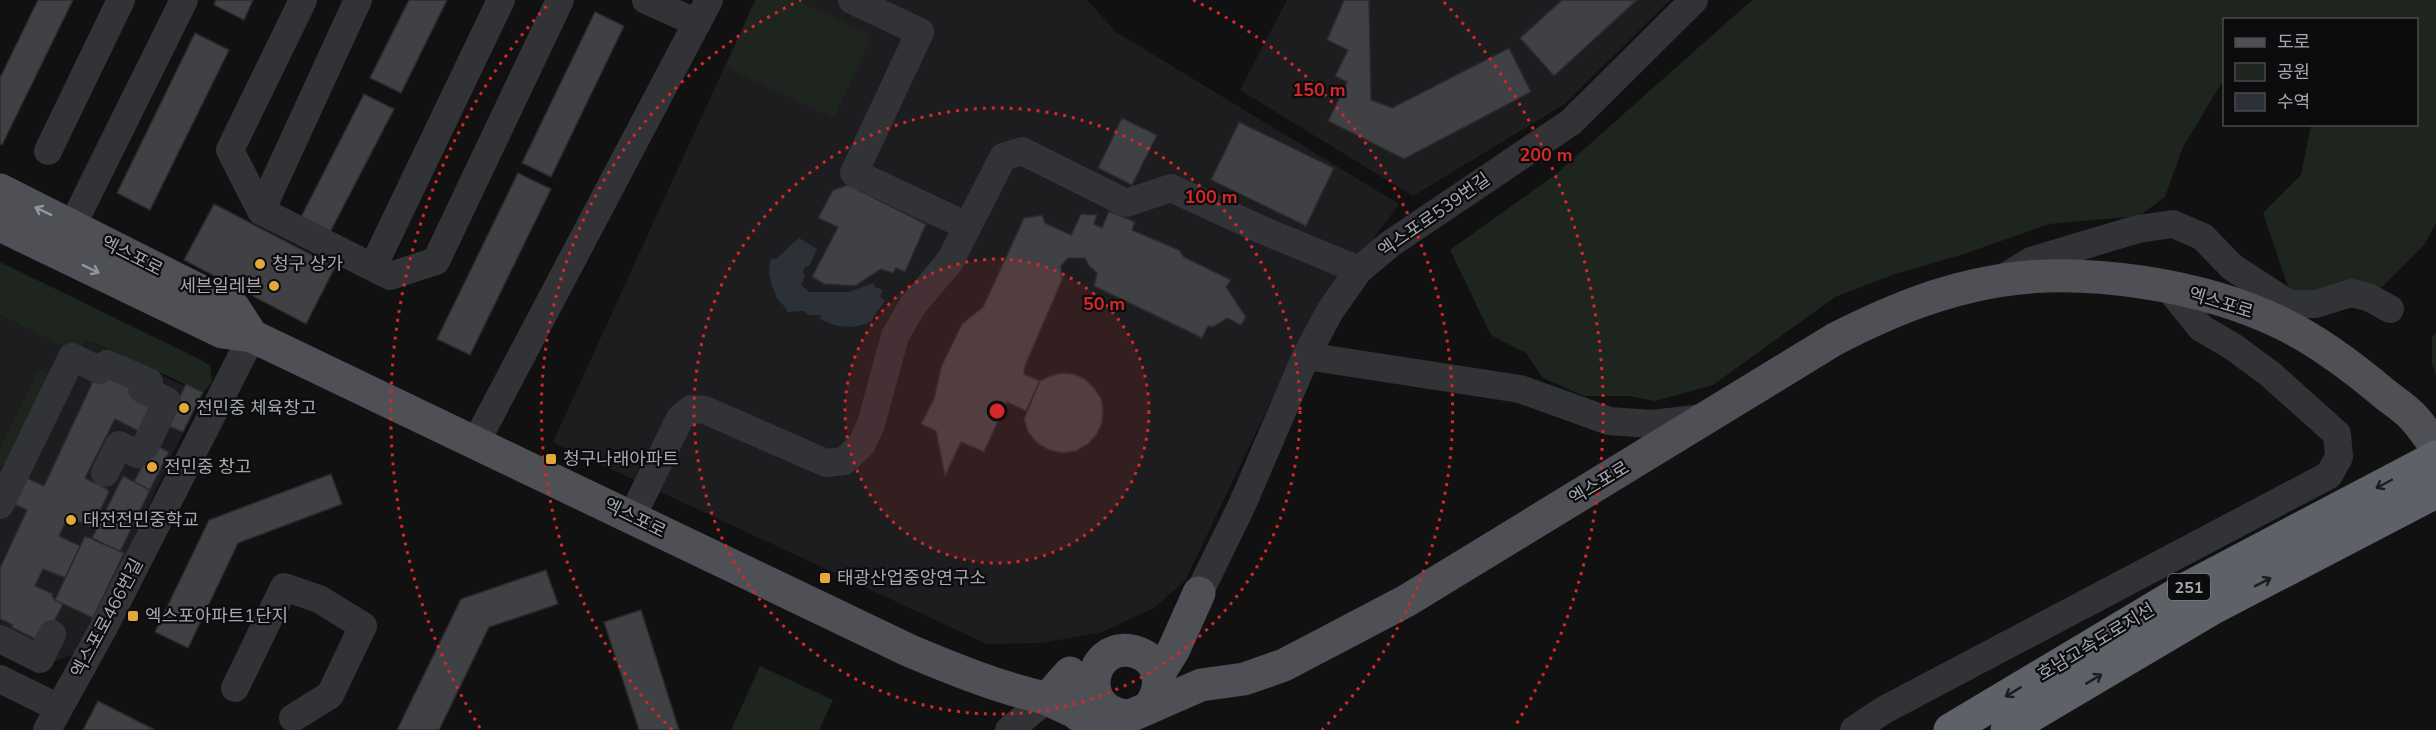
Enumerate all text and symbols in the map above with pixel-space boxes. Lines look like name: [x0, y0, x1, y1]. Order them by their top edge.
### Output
legend: [2223, 18, 2418, 126]
text: 도로: [2277, 30, 2310, 54]
text: 공원: [2277, 60, 2310, 84]
text: 150 m: [1292, 78, 1346, 102]
text: 수역: [2277, 90, 2310, 114]
text: 200 m: [1519, 143, 1573, 167]
street label: 엑스포로539번길: [1373, 167, 1495, 263]
text: 100 m: [1184, 185, 1238, 209]
one-way arrow: [35, 205, 53, 216]
street label: 엑스포로: [97, 230, 167, 282]
place label: 청구 상가: [272, 252, 343, 276]
marker: 청구 상가: [253, 257, 267, 271]
one-way arrow: [81, 263, 99, 275]
place label: 세븐일레븐: [179, 274, 262, 298]
marker: 세븐일레븐: [267, 279, 281, 293]
street label: 엑스포로: [2186, 282, 2256, 324]
text: 50 m: [1083, 292, 1125, 316]
place label: 전민중 체육창고: [196, 396, 317, 420]
marker: 전민중 체육창고: [177, 401, 191, 415]
centre of rings: [987, 401, 1007, 421]
place label: 청구나래아파트: [563, 447, 679, 471]
marker: 청구나래아파트: [544, 452, 558, 466]
place label: 전민중 창고: [164, 455, 251, 479]
street label: 엑스포로: [1564, 456, 1634, 510]
marker: 전민중 창고: [145, 460, 159, 474]
one-way arrow: [2376, 479, 2394, 490]
street label: 엑스포로: [600, 493, 670, 543]
place label: 대전전민중학교: [83, 508, 199, 532]
marker: 대전전민중학교: [64, 513, 78, 527]
street label: 엑스포로466번길: [65, 554, 149, 682]
place label: 태광산업중앙연구소: [837, 566, 986, 590]
marker: 태광산업중앙연구소: [818, 571, 832, 585]
road number: 251: [2168, 574, 2210, 600]
one-way arrow: [2254, 576, 2271, 588]
street label: 호남고속도로지선: [2033, 598, 2159, 686]
place label: 엑스포아파트1단지: [145, 604, 288, 628]
marker: 엑스포아파트1단지: [126, 609, 140, 623]
one-way arrow: [2085, 672, 2102, 684]
one-way arrow: [2005, 686, 2022, 698]

